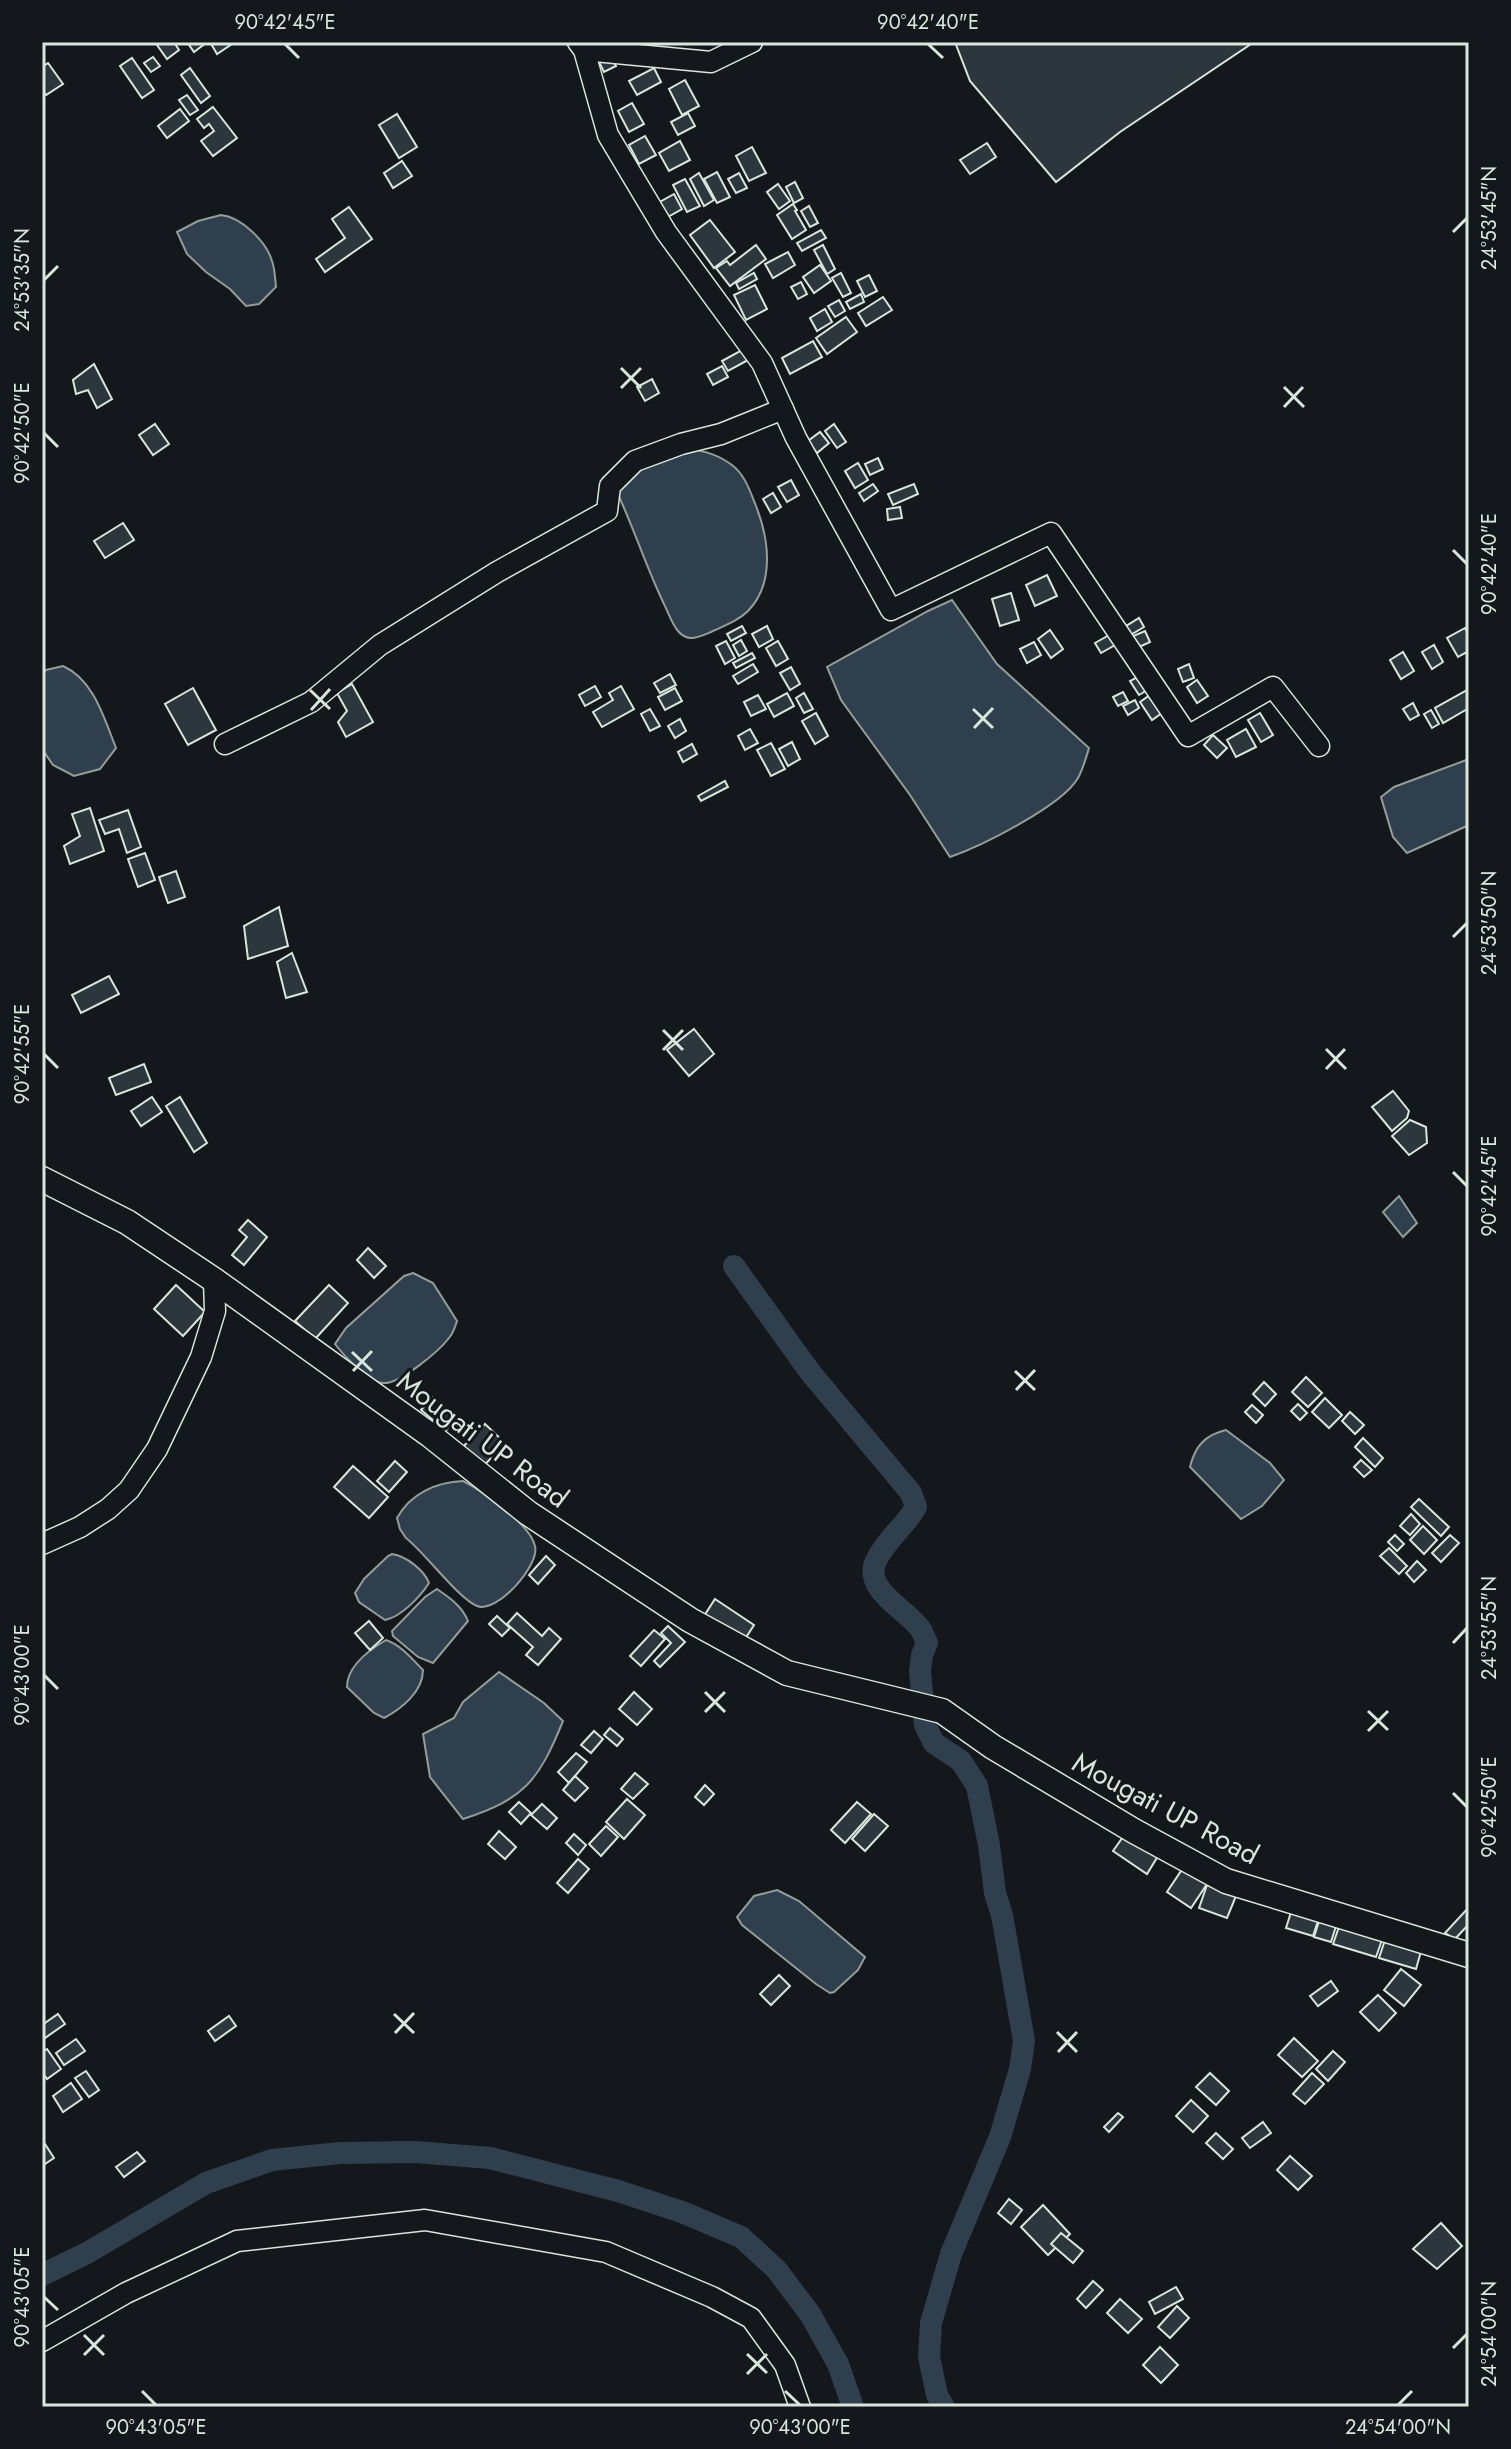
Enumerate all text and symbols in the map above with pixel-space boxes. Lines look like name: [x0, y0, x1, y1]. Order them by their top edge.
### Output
text: 90°42'45"E: [234, 8, 336, 37]
text: 90°42'40"E: [877, 8, 979, 37]
text: 24°53'45"N: [1475, 166, 1504, 270]
text: 24°53'35"N: [8, 228, 37, 332]
text: 90°42'50"E: [8, 382, 37, 484]
text: 90°42'40"E: [1475, 513, 1504, 615]
text: 24°53'50"N: [1475, 871, 1504, 975]
text: 90°42'55"E: [8, 1004, 37, 1104]
text: 90°42'45"E: [1475, 1135, 1504, 1237]
street label: Mougati UP Road: [388, 1361, 577, 1518]
text: 24°53'55"N: [1475, 1576, 1504, 1680]
text: 90°43'00"E: [8, 1624, 37, 1726]
street label: Mougati UP Road: [1065, 1742, 1266, 1875]
text: 90°42'50"E: [1475, 1756, 1504, 1858]
text: 90°43'05"E: [8, 2247, 37, 2347]
text: 24°54'00"N: [1475, 2281, 1504, 2387]
text: 90°43'05"E: [106, 2413, 206, 2442]
text: 90°43'00"E: [749, 2413, 851, 2442]
text: 24°54'00"N: [1345, 2413, 1451, 2442]

